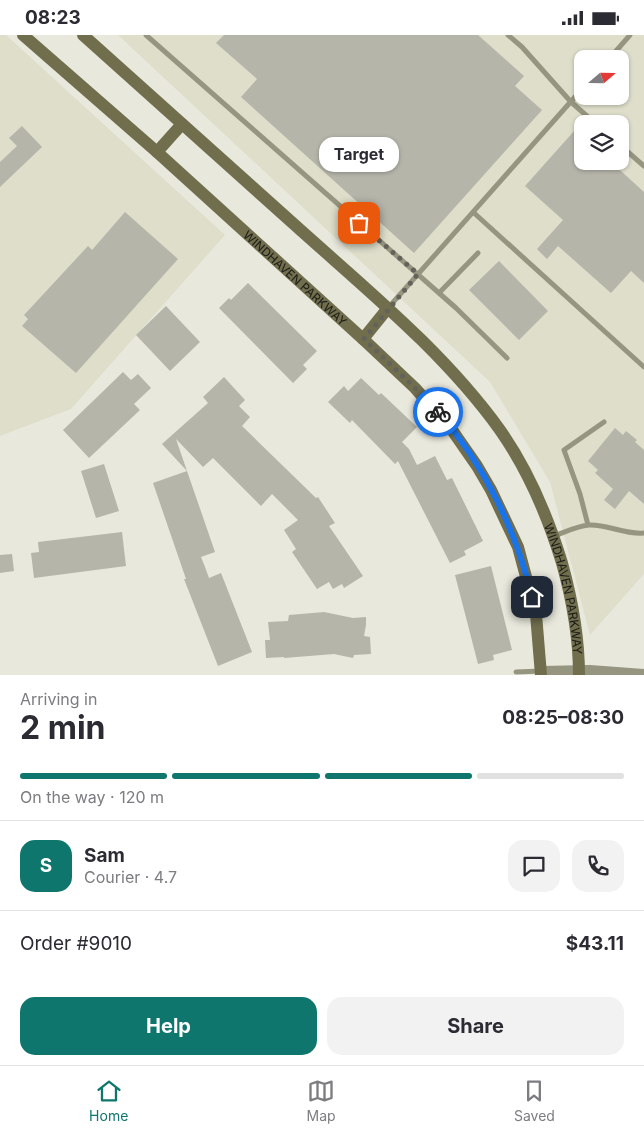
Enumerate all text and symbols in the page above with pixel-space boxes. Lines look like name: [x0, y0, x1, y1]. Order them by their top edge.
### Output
text: 08:23: [25, 6, 81, 29]
north arrow: [574, 50, 629, 105]
map controls: [574, 50, 629, 170]
button: layers: [574, 115, 629, 170]
callout: Target: [319, 138, 399, 173]
text: Target: [334, 144, 384, 164]
pin: [338, 202, 380, 244]
icon: bag: [345, 209, 373, 237]
street label: WINDHAVEN PARKWAY: [241, 227, 350, 329]
courier: [413, 387, 463, 437]
icon: bike: [424, 398, 452, 426]
street label: WINDHAVEN PARKWAY: [541, 521, 586, 655]
pin: [511, 576, 553, 618]
icon: home: [518, 583, 546, 611]
text: Arriving in: [20, 689, 97, 709]
text: 08:25–08:30: [502, 706, 624, 729]
text: 2 min: [20, 708, 106, 747]
text: On the way · 120 m: [20, 787, 164, 807]
button: chat: [508, 840, 560, 892]
button: phone: [572, 840, 624, 892]
text: Sam: [84, 844, 125, 867]
text: S: [40, 854, 52, 877]
text: Courier · 4.7: [84, 867, 177, 887]
text: Order #9010: [20, 932, 132, 955]
text: $43.11: [566, 932, 624, 955]
button: Help: [20, 997, 317, 1055]
button: Share: [327, 997, 624, 1055]
tab: Home: [89, 1077, 128, 1124]
tab: Map: [307, 1077, 336, 1124]
tab: Saved: [514, 1077, 555, 1124]

